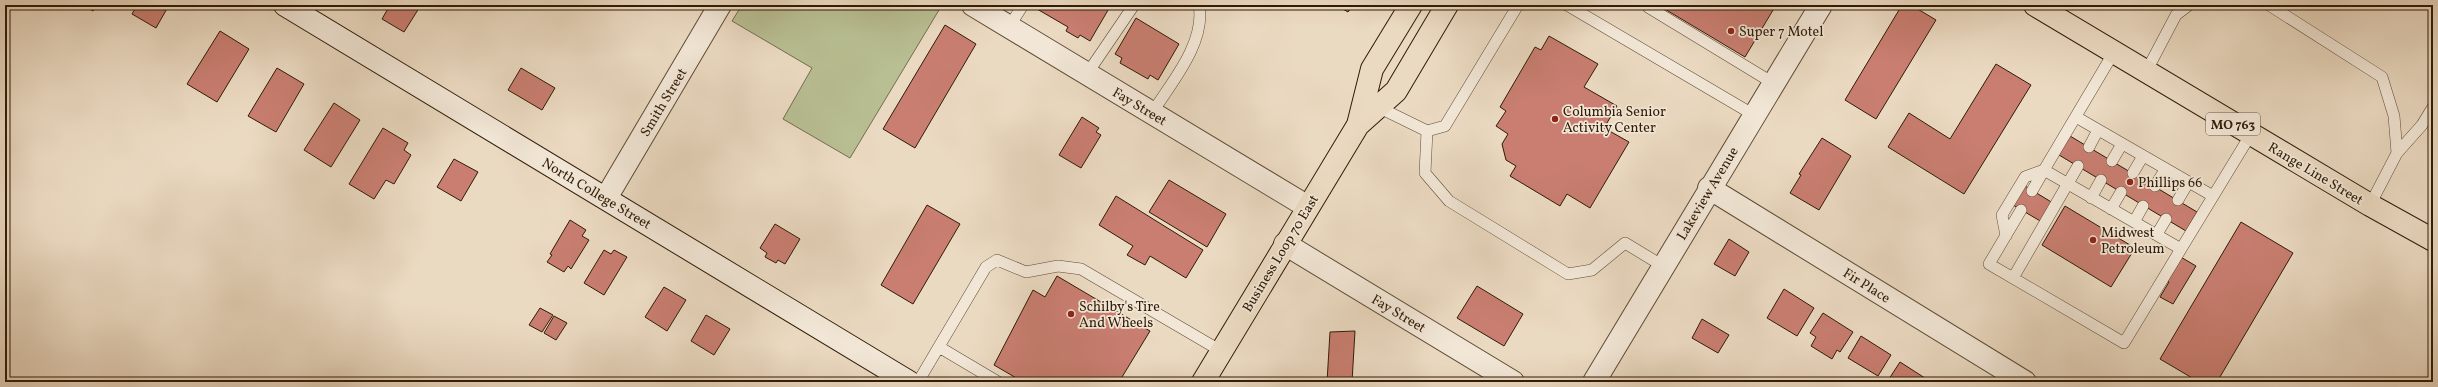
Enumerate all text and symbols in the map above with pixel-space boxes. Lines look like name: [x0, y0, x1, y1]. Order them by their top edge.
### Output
place label: Super 7 Motel: [1739, 23, 1823, 42]
marker: Super 7 Motel: [1726, 26, 1736, 36]
street label: Smith Street: [636, 65, 692, 141]
street label: Fay Street: [1108, 84, 1170, 131]
place label: Columbia Senior Activity Center: [1563, 103, 1666, 138]
road number: MO 763: [2206, 113, 2260, 135]
marker: Columbia Senior Activity Center: [1550, 114, 1560, 124]
street label: Range Line Street: [2264, 138, 2366, 210]
street label: Lakeview Avenue: [1673, 143, 1744, 244]
street label: North College Street: [538, 154, 655, 235]
place label: Phillips 66: [2138, 174, 2202, 193]
marker: Phillips 66: [2125, 177, 2135, 187]
street label: Business Loop 70 East: [1239, 191, 1324, 316]
place label: Midwest Petroleum: [2101, 224, 2165, 259]
marker: Midwest Petroleum: [2088, 235, 2098, 245]
street label: Fir Place: [1839, 264, 1894, 308]
street label: Fay Street: [1367, 291, 1429, 338]
place label: Schilby's Tire And Wheels: [1079, 298, 1160, 333]
marker: Schilby's Tire And Wheels: [1066, 309, 1076, 319]

